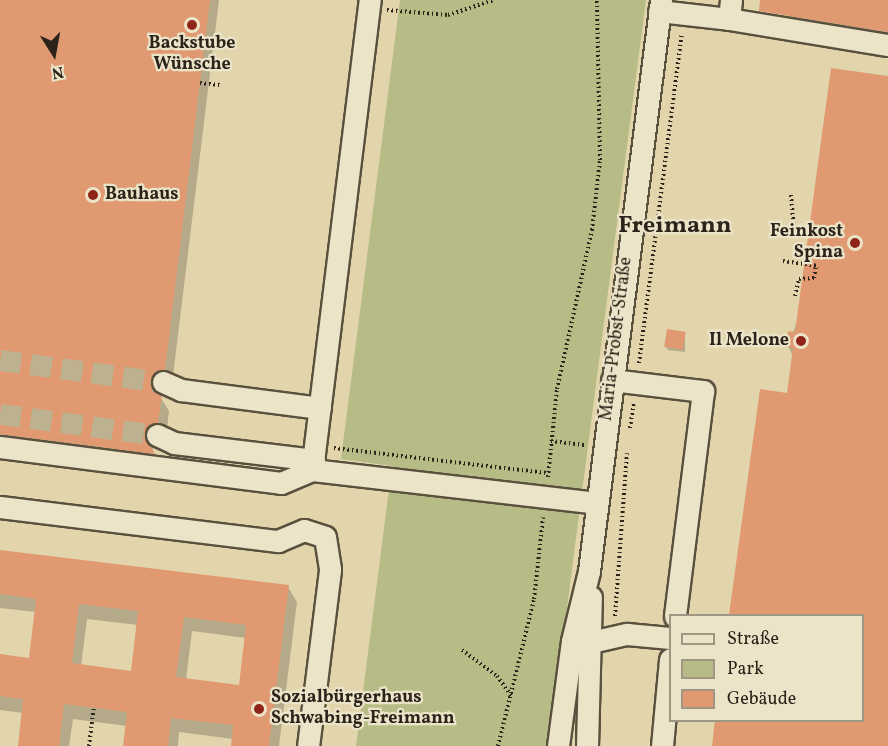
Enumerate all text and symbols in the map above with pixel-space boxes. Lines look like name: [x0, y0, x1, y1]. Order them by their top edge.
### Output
marker: Backstube Wünsche: [185, 18, 199, 32]
north arrow: [24, 24, 84, 84]
place label: Backstube Wünsche: [149, 34, 235, 76]
text: N: [50, 60, 65, 84]
place label: Bauhaus: [105, 184, 179, 206]
marker: Bauhaus: [86, 188, 100, 202]
district label: Freimann: [618, 213, 732, 241]
place label: Feinkost Spina: [770, 222, 843, 264]
marker: Feinkost Spina: [848, 236, 862, 250]
street label: Maria-Probst-Straße: [596, 256, 638, 422]
place label: Il Melone: [709, 330, 789, 352]
marker: Il Melone: [794, 334, 808, 348]
legend: [669, 614, 864, 722]
text: Straße: [727, 627, 779, 652]
text: Park: [727, 657, 764, 682]
text: Gebäude: [727, 687, 796, 712]
place label: Sozialbürgerhaus Schwabing-Freimann: [271, 688, 455, 730]
marker: Sozialbürgerhaus Schwabing-Freimann: [252, 702, 266, 716]

